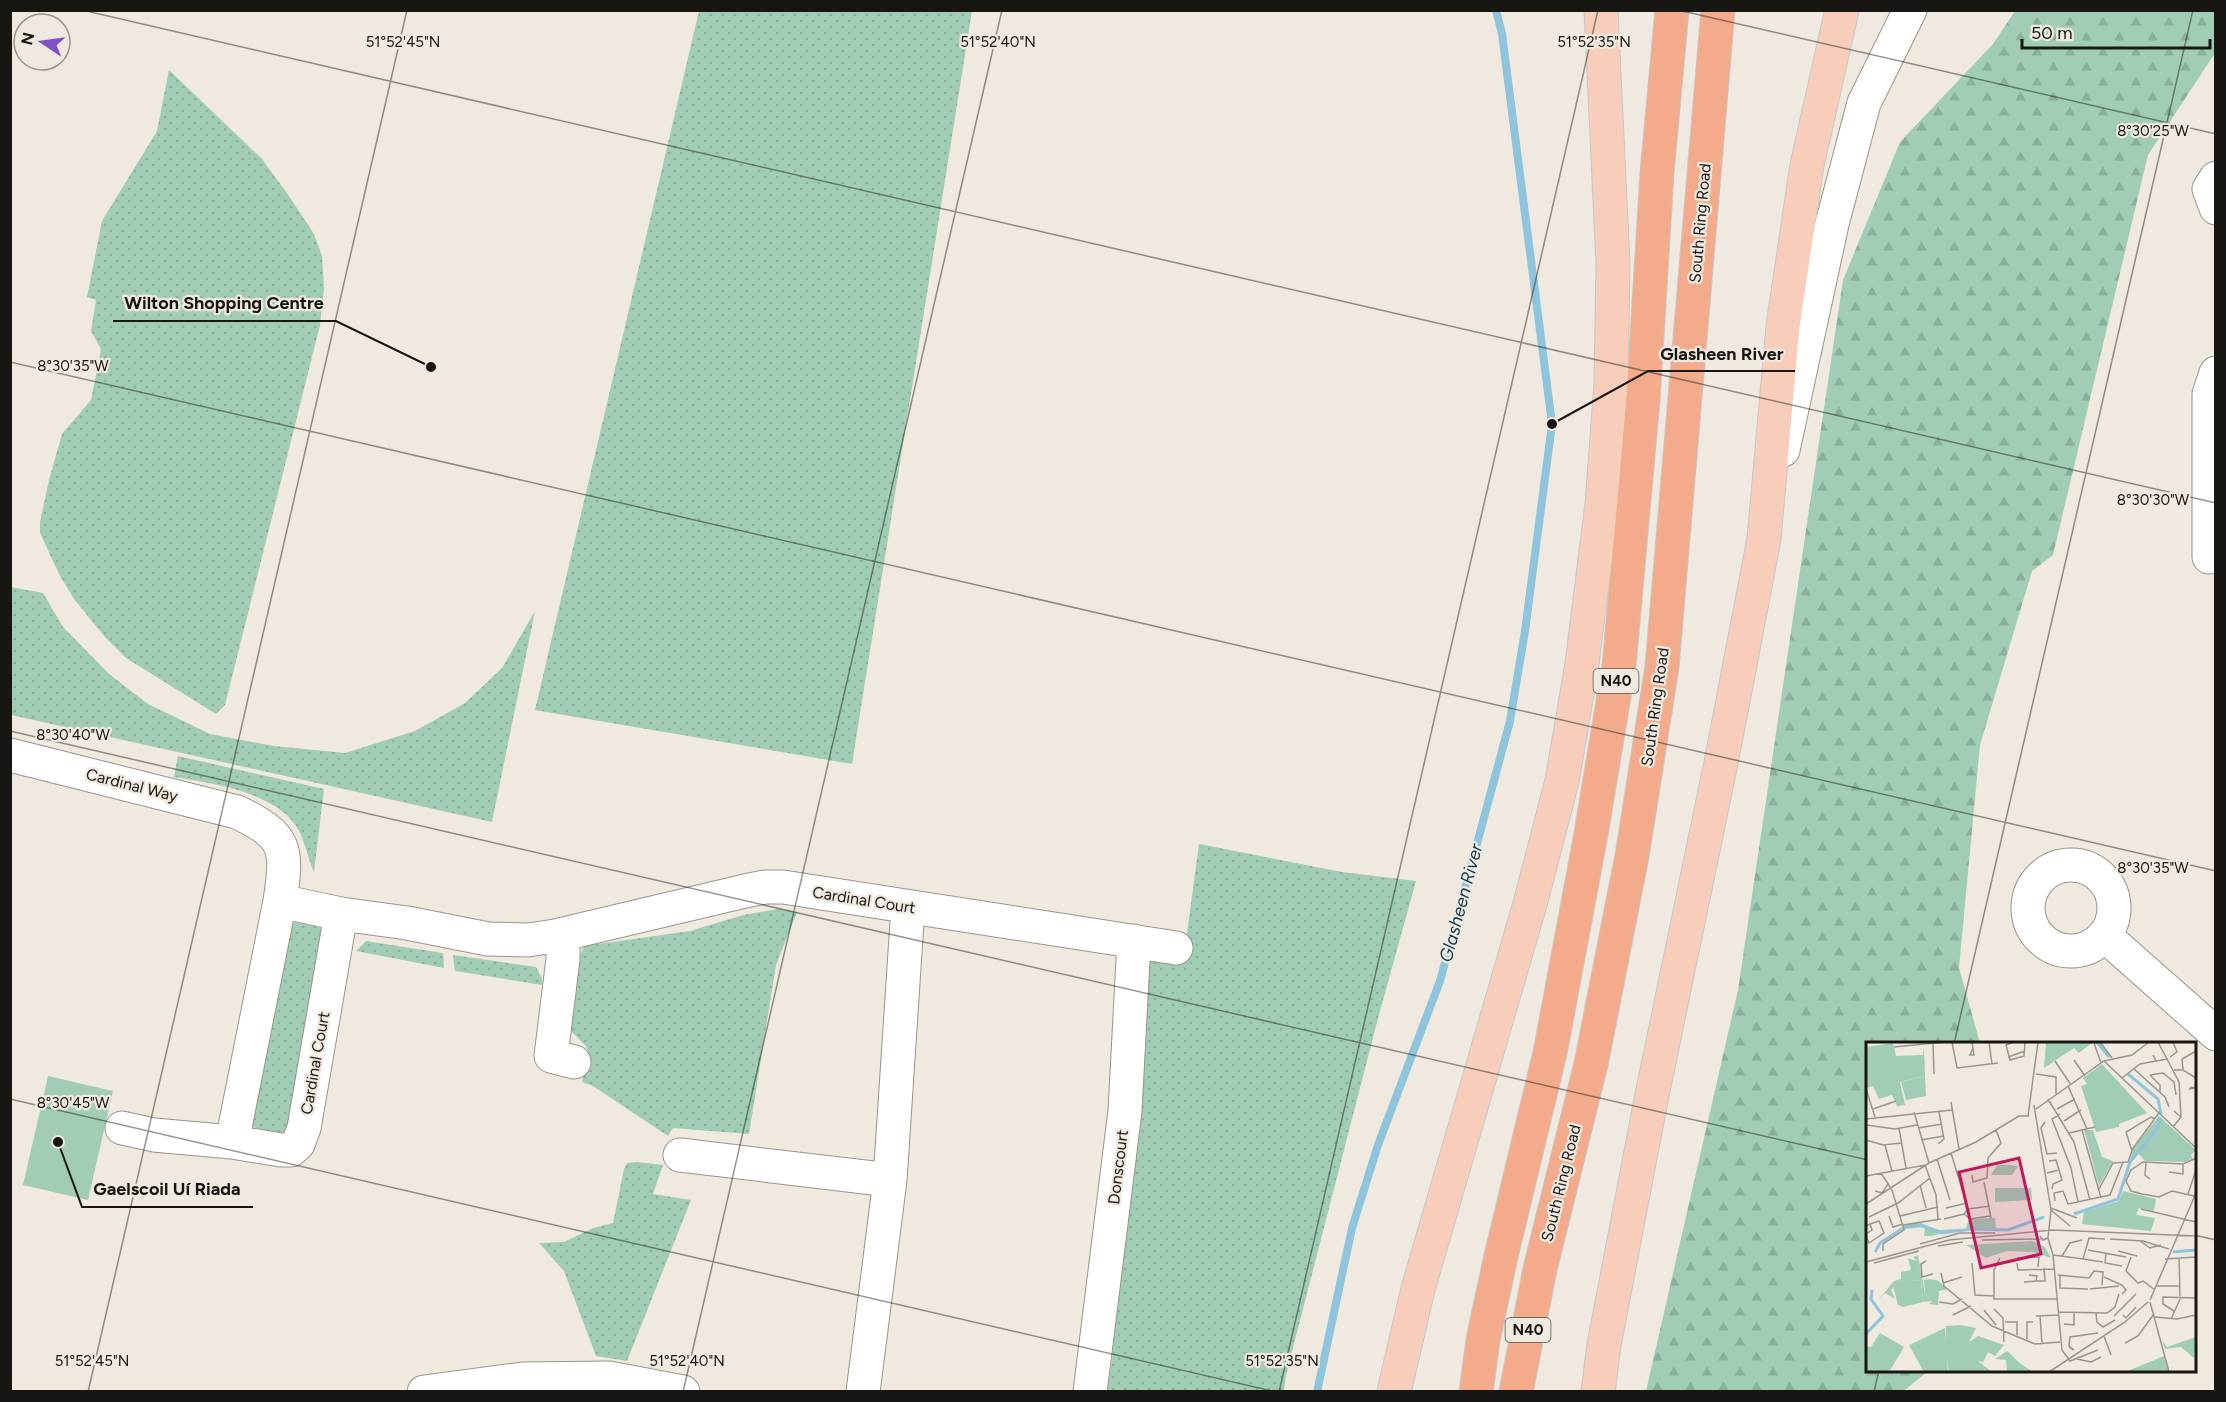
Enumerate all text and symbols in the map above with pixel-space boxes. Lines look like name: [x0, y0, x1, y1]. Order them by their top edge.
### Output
north arrow: [12, 12, 72, 72]
scale bar: [2022, 12, 2210, 50]
text: 50 m: [2031, 22, 2073, 44]
text: N: [17, 31, 39, 47]
text: 51°52'45"N: [366, 33, 440, 51]
text: 51°52'40"N: [960, 33, 1036, 51]
text: 51°52'35"N: [1557, 33, 1631, 51]
text: 8°30'25"W: [2117, 122, 2189, 140]
street label: South Ring Road: [1685, 163, 1715, 283]
callout: Wilton Shopping Centre: [113, 285, 336, 321]
text: Wilton Shopping Centre: [124, 292, 324, 314]
callout: Glasheen River: [1648, 335, 1795, 371]
text: Glasheen River: [1660, 343, 1784, 365]
text: 8°30'35"W: [37, 357, 109, 375]
text: 8°30'30"W: [2117, 491, 2190, 509]
street label: South Ring Road: [1637, 646, 1673, 768]
road number: N40: [1594, 669, 1638, 693]
text: 8°30'40"W: [36, 726, 110, 744]
street label: Cardinal Way: [84, 764, 180, 806]
water label: Glasheen River: [1435, 841, 1488, 965]
text: 8°30'35"W: [2117, 859, 2189, 877]
street label: Cardinal Court: [811, 882, 917, 918]
street label: Cardinal Court: [297, 1010, 333, 1116]
inset map: [1866, 1042, 2196, 1372]
text: 8°30'45"W: [37, 1094, 110, 1112]
street label: South Ring Road: [1537, 1123, 1585, 1243]
street label: Donscourt: [1104, 1129, 1132, 1205]
callout: Gaelscoil Uí Riada: [82, 1171, 253, 1207]
text: Gaelscoil Uí Riada: [93, 1178, 241, 1200]
road number: N40: [1506, 1318, 1550, 1342]
text: 51°52'45"N: [55, 1352, 129, 1370]
text: 51°52'40"N: [649, 1352, 725, 1370]
text: 51°52'35"N: [1245, 1352, 1319, 1370]

